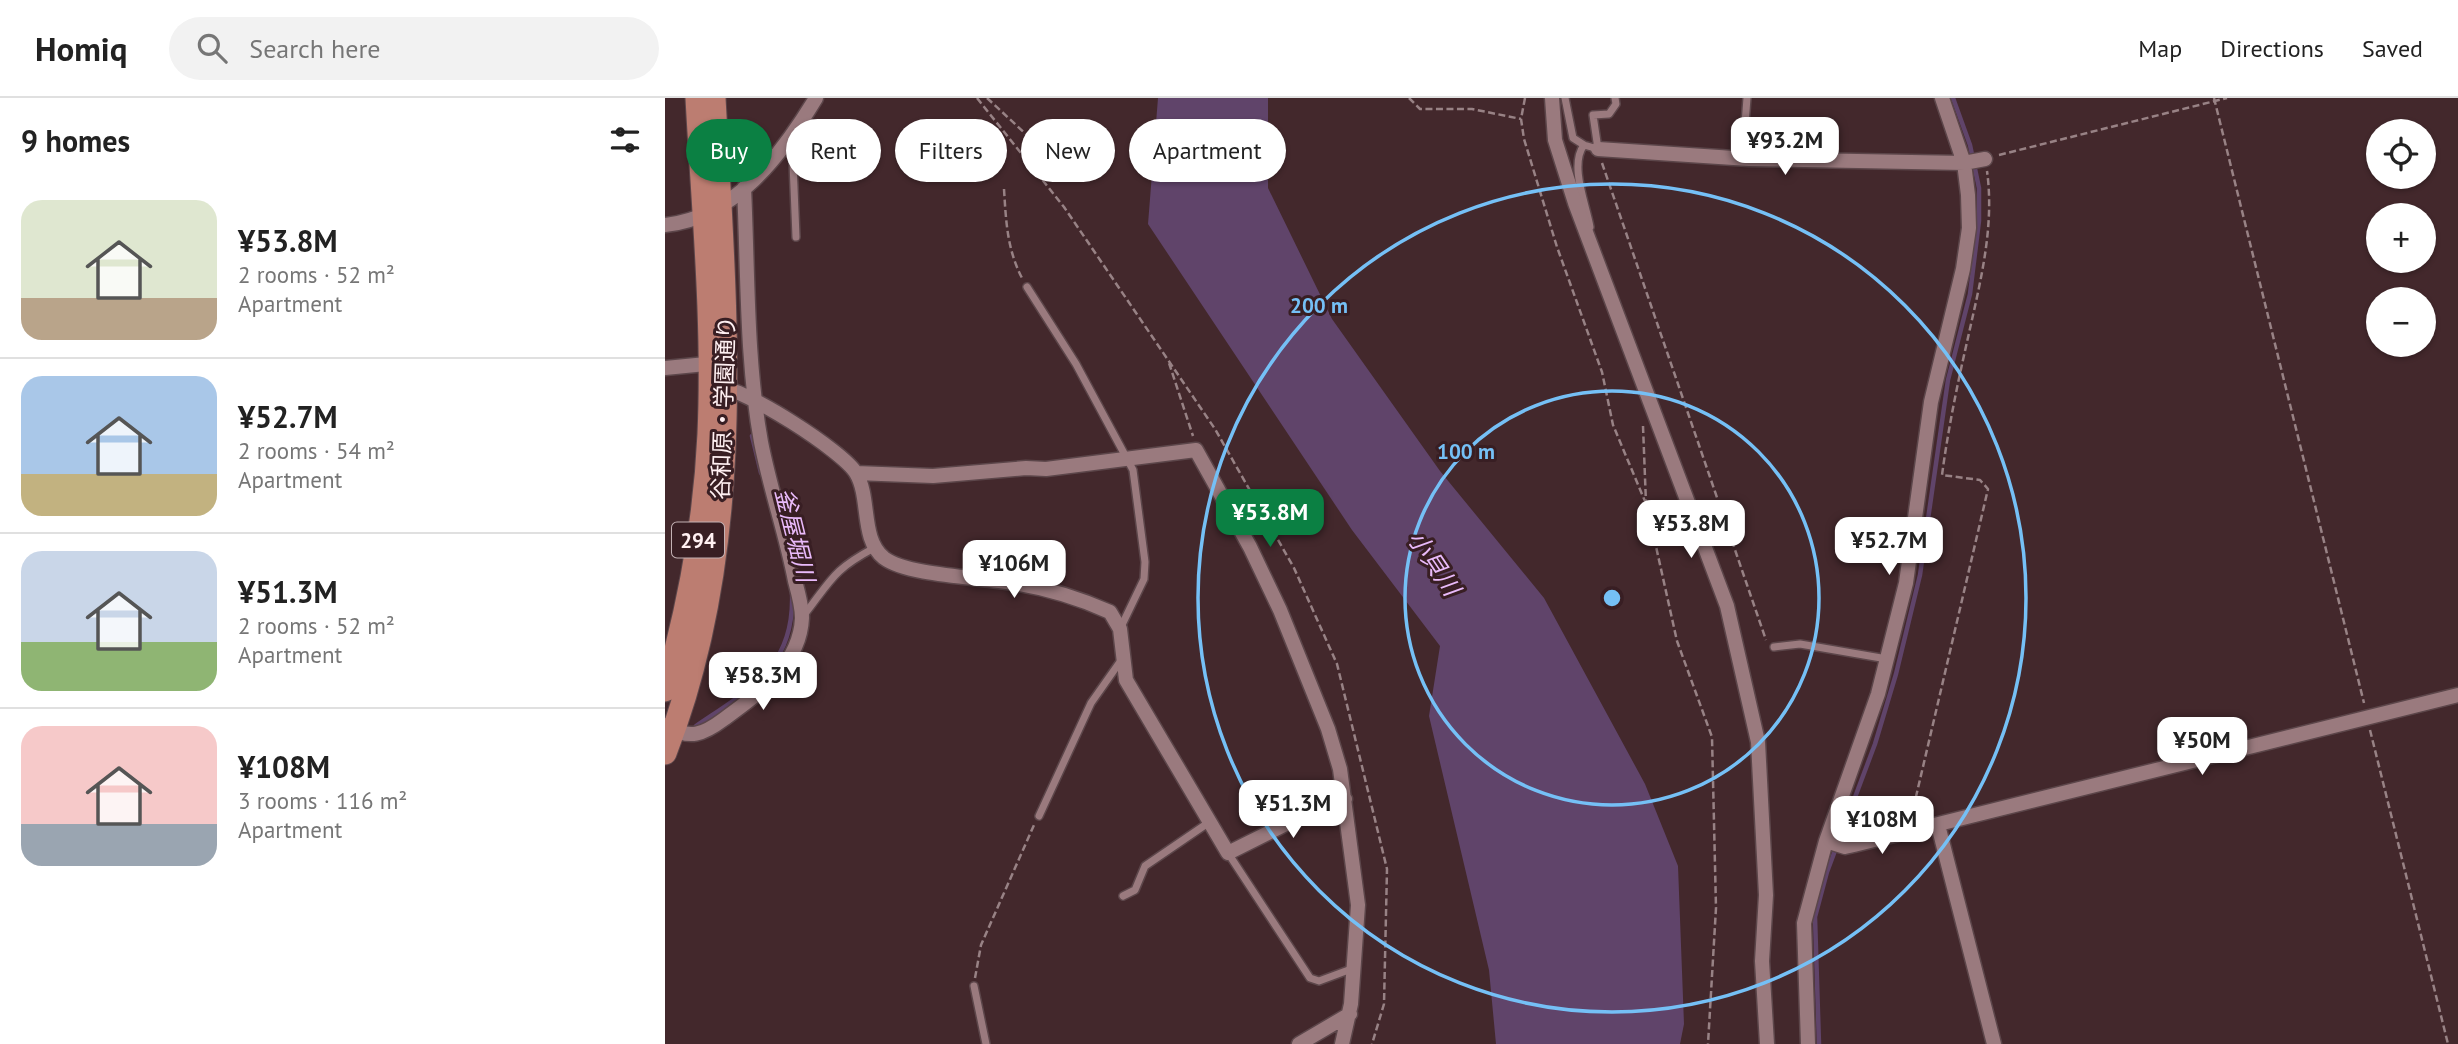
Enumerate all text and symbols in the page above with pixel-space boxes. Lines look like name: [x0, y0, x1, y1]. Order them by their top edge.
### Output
search box: [169, 17, 659, 80]
text: Homiq: [35, 27, 127, 70]
icon: search: [193, 29, 231, 67]
text: Search here: [249, 32, 380, 65]
text: Map: [2138, 33, 2182, 64]
text: Directions: [2220, 33, 2324, 64]
text: Saved: [2362, 33, 2423, 64]
pin: ¥93.2M: [1728, 118, 1842, 177]
chip: Buy: [686, 119, 772, 182]
chip: Rent: [786, 119, 881, 182]
chip: Filters: [895, 119, 1007, 182]
chip: New: [1021, 119, 1115, 182]
chip: Apartment: [1129, 119, 1286, 182]
map controls: [2366, 119, 2436, 357]
button: locate: [2366, 119, 2436, 189]
text: 9 homes: [21, 121, 130, 160]
icon: filters: [606, 121, 644, 159]
text: ¥93.2M: [1747, 125, 1823, 154]
button: +: [2366, 203, 2436, 273]
text: ¥53.8M: [238, 221, 337, 260]
icon: home: [77, 228, 161, 312]
text: 2 rooms · 52 m²: [238, 260, 395, 289]
button: −: [2366, 287, 2436, 357]
text: Apartment: [238, 289, 342, 318]
text: 200 m: [1290, 292, 1348, 319]
street label: 谷和原・学園通り: [705, 316, 741, 500]
text: ¥52.7M: [238, 397, 337, 436]
icon: home: [77, 404, 161, 488]
text: 2 rooms · 54 m²: [238, 436, 395, 465]
text: 100 m: [1437, 438, 1495, 465]
text: Apartment: [238, 465, 342, 494]
water label: 釜屋堀川: [768, 485, 822, 588]
pin: ¥53.8M: [1213, 490, 1327, 549]
text: ¥53.8M: [1232, 497, 1308, 526]
pin: ¥53.8M: [1634, 500, 1748, 560]
text: ¥53.8M: [1653, 508, 1729, 537]
pin: ¥52.7M: [1832, 518, 1946, 577]
road number: 294: [672, 522, 724, 558]
water label: 小貝川: [1401, 524, 1469, 604]
text: ¥52.7M: [1851, 525, 1927, 554]
pin: ¥106M: [965, 540, 1063, 600]
text: ¥106M: [979, 548, 1049, 577]
text: ¥51.3M: [238, 572, 337, 611]
icon: home: [77, 579, 161, 663]
centre of rings: [1600, 586, 1624, 610]
text: 2 rooms · 52 m²: [238, 611, 395, 640]
text: Apartment: [238, 640, 342, 669]
pin: ¥58.3M: [706, 652, 820, 712]
text: ¥58.3M: [725, 660, 801, 689]
pin: ¥50M: [2161, 718, 2243, 777]
text: ¥50M: [2173, 725, 2231, 754]
text: ¥108M: [238, 747, 330, 786]
icon: home: [77, 754, 161, 838]
pin: ¥51.3M: [1236, 780, 1350, 840]
text: 3 rooms · 116 m²: [238, 786, 407, 815]
text: ¥51.3M: [1255, 788, 1331, 817]
pin: ¥108M: [1833, 796, 1931, 856]
text: ¥108M: [1847, 804, 1917, 833]
text: Apartment: [238, 815, 342, 844]

